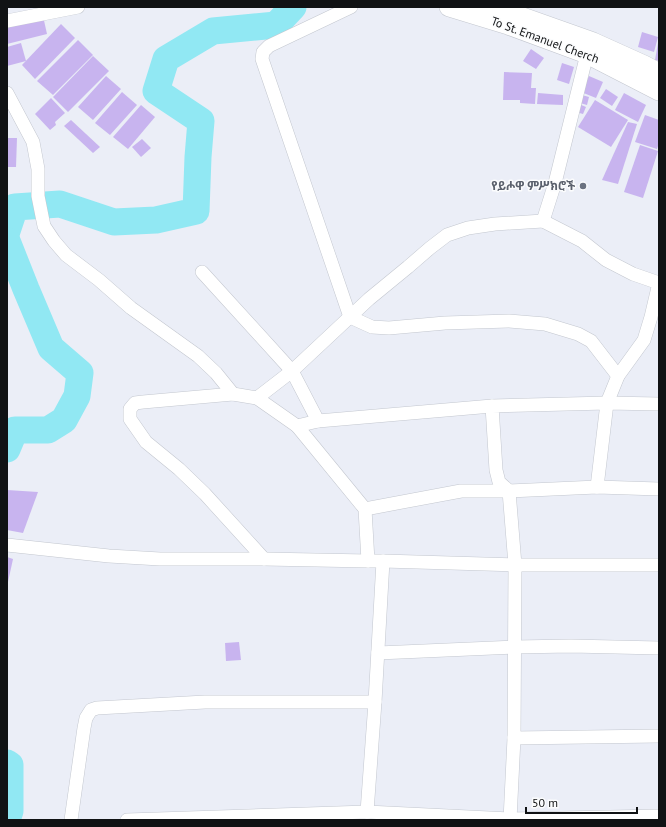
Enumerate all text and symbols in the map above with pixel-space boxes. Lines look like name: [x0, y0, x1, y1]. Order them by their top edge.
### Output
street label: To St. Emanuel Cherch: [489, 13, 601, 66]
place label: የይሖዋ ምሥክሮች: [491, 178, 575, 193]
marker: የይሖዋ ምሥክሮች: [578, 181, 588, 191]
scale bar: [526, 789, 637, 815]
text: 50 m: [532, 795, 558, 810]

